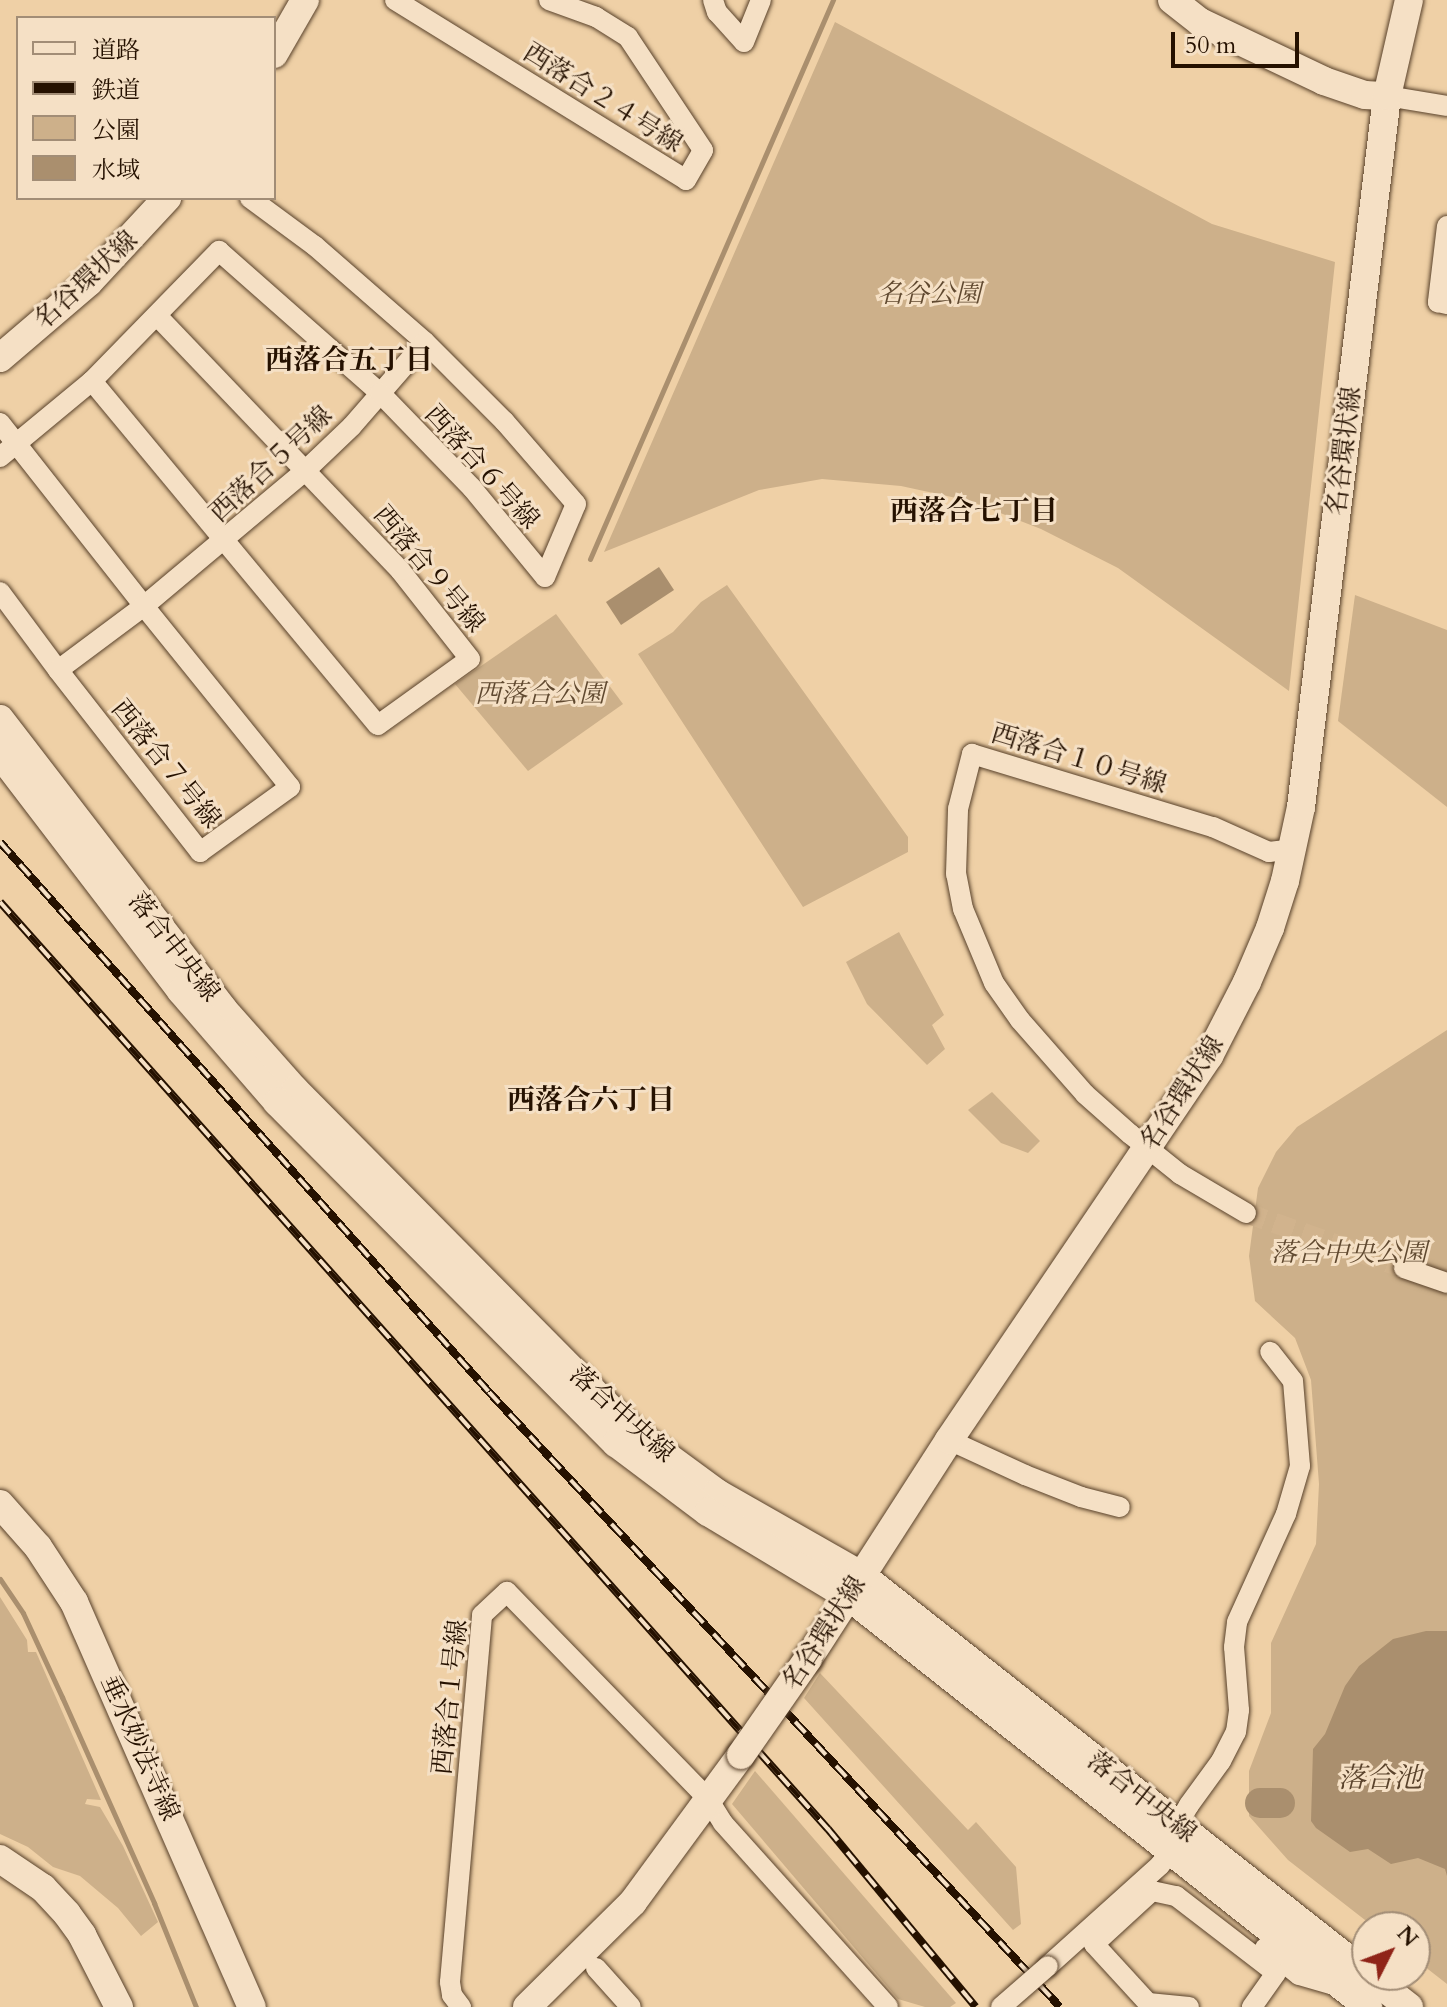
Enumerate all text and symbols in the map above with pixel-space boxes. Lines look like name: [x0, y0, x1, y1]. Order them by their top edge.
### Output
legend: [16, 16, 276, 200]
scale bar: [1175, 16, 1303, 66]
text: 50 m: [1185, 29, 1236, 62]
text: 道路: [92, 34, 140, 67]
street label: 西落合２４号線: [518, 37, 688, 159]
text: 鉄道: [92, 74, 140, 107]
text: 公園: [92, 114, 140, 147]
text: 水域: [92, 154, 140, 187]
street label: 名谷環状線: [28, 224, 144, 336]
park label: 名谷公園: [877, 278, 981, 310]
district label: 西落合五丁目: [265, 343, 433, 377]
street label: 名谷環状線: [1321, 385, 1367, 517]
street label: 西落合５号線: [203, 399, 339, 529]
street label: 西落合６号線: [418, 399, 546, 535]
district label: 西落合七丁目: [890, 494, 1058, 528]
street label: 西落合９号線: [367, 499, 491, 639]
park label: 西落合公園: [475, 678, 605, 710]
street label: 西落合７号線: [105, 694, 227, 834]
street label: 西落合１０号線: [987, 717, 1171, 801]
street label: 落合中央線: [122, 886, 226, 1008]
street label: 名谷環状線: [1134, 1030, 1230, 1156]
district label: 西落合六丁目: [507, 1083, 675, 1117]
park label: 落合中央公園: [1271, 1237, 1427, 1269]
street label: 落合中央線: [563, 1359, 681, 1469]
street label: 名谷環状線: [776, 1570, 872, 1696]
street label: 西落合１号線: [426, 1618, 474, 1776]
street label: 垂水妙法寺線: [94, 1670, 186, 1826]
street label: 落合中央線: [1081, 1745, 1203, 1849]
water label: 落合池: [1338, 1761, 1422, 1795]
north arrow: [1351, 1911, 1431, 1991]
text: N: [1390, 1919, 1425, 1953]

